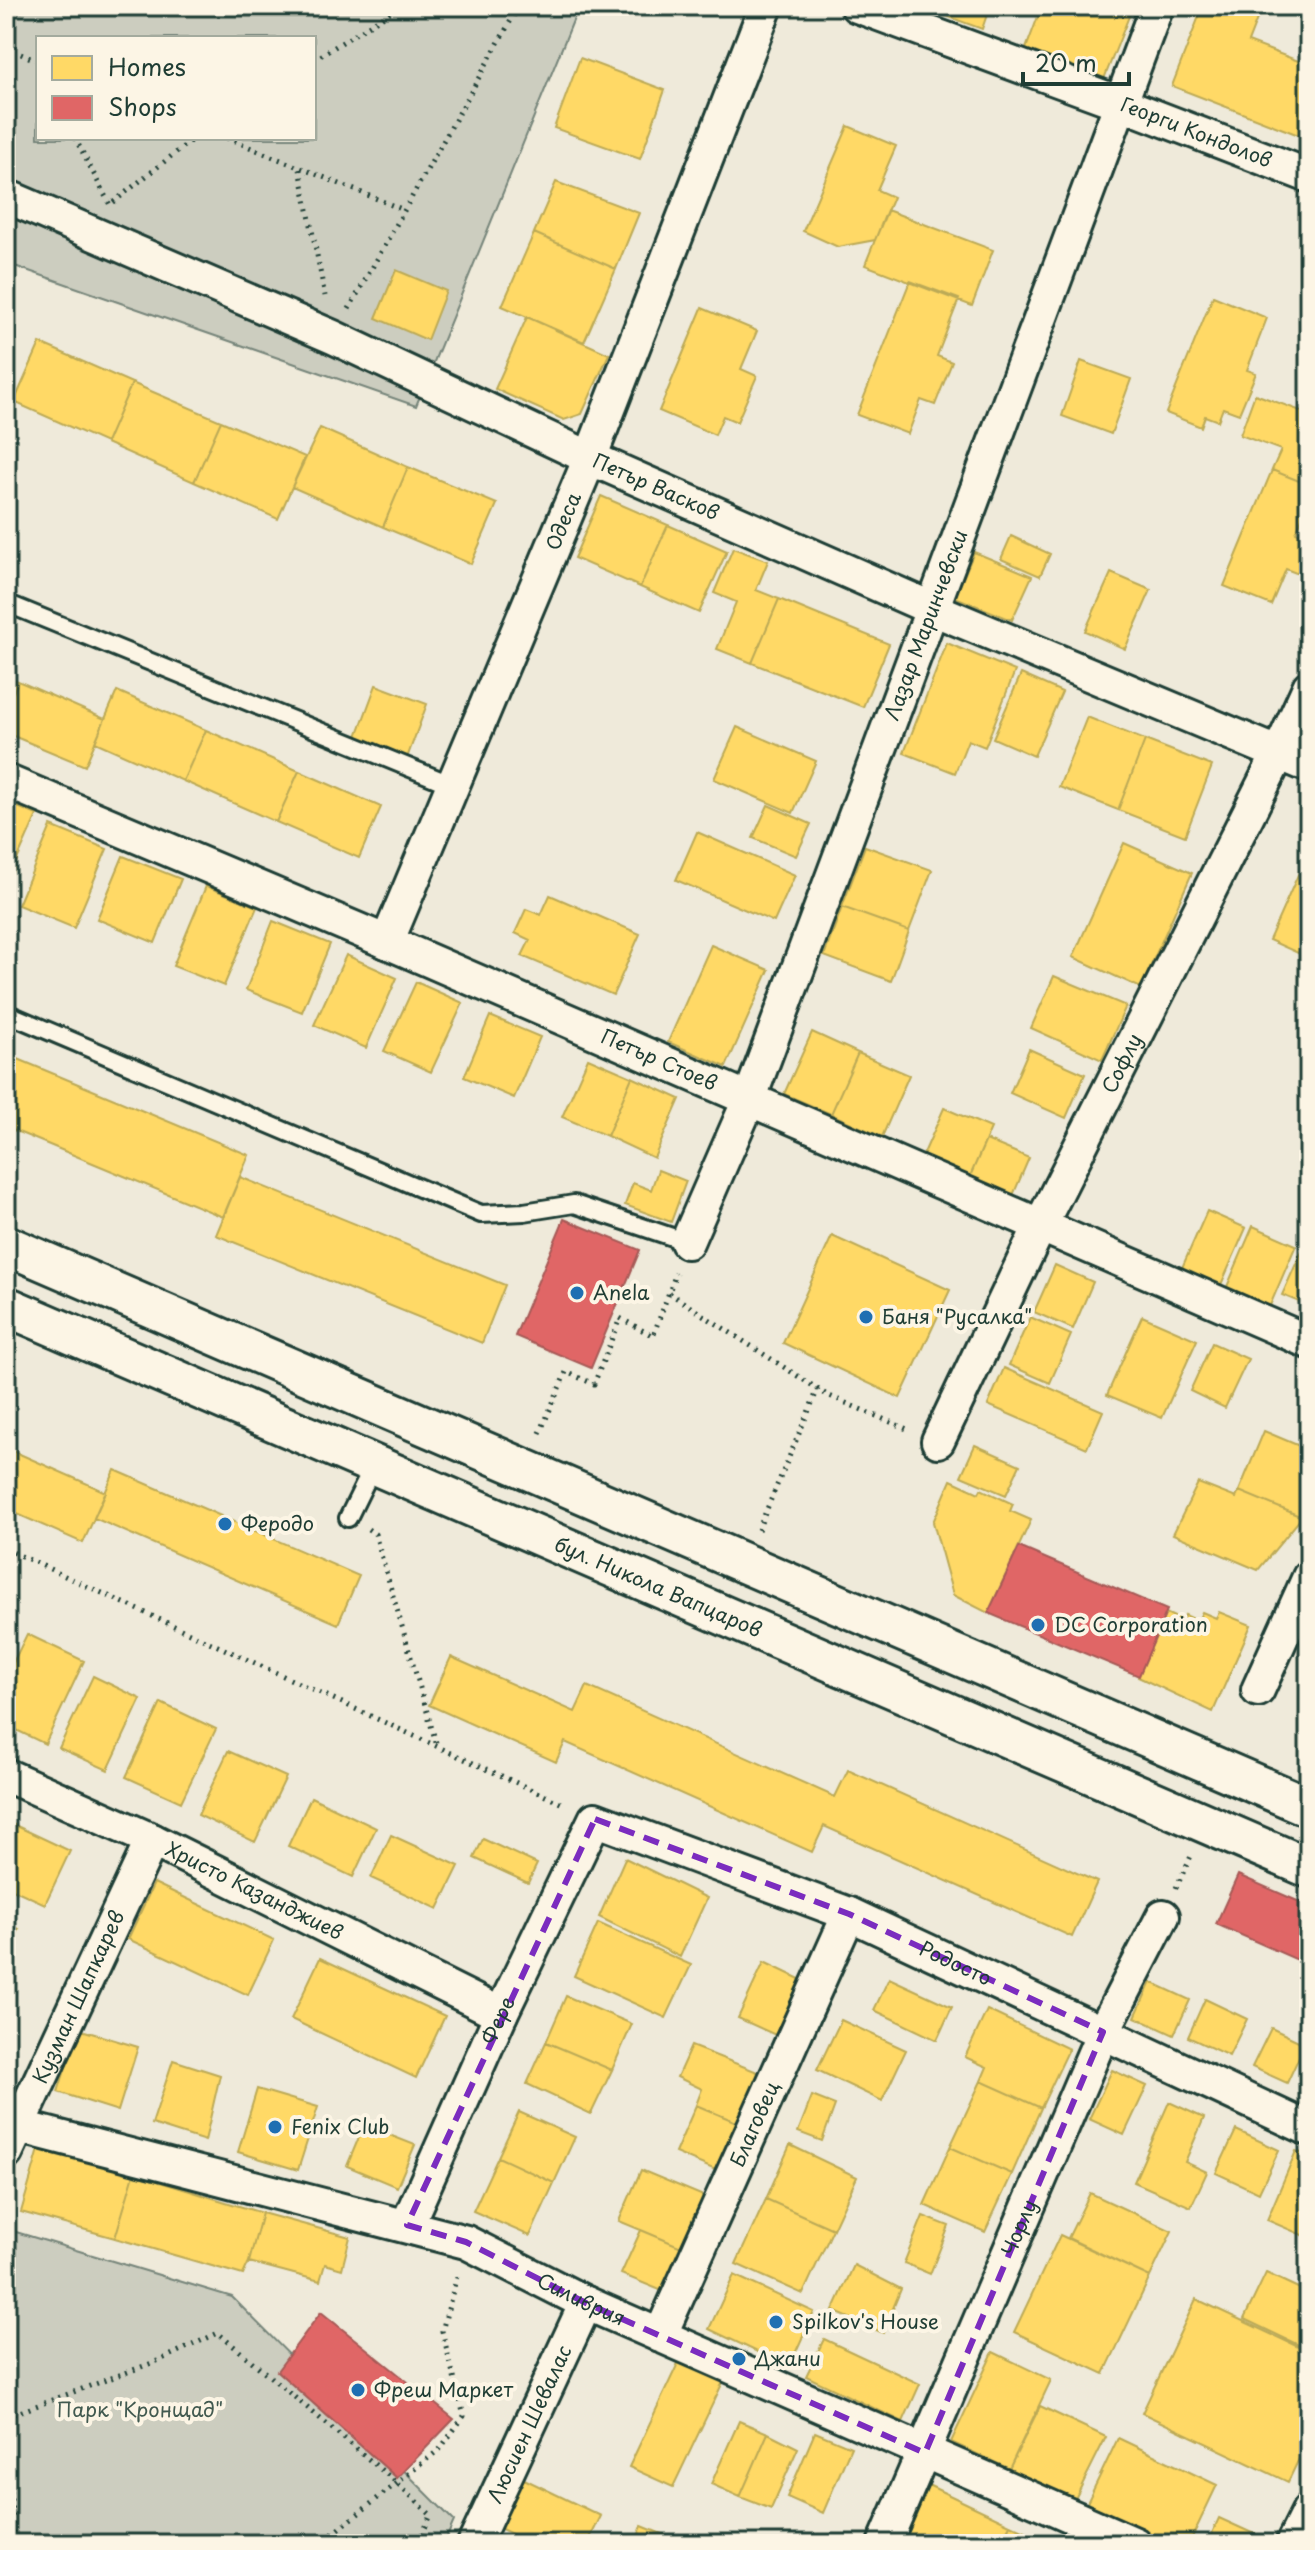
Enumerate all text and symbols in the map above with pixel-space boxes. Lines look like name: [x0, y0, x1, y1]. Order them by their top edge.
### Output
legend: [36, 36, 316, 140]
scale bar: [1023, 36, 1129, 86]
text: 20 m: [1035, 44, 1097, 80]
text: Homes: [108, 48, 186, 84]
text: Shops: [108, 88, 177, 124]
street label: Георги Кондолов: [1116, 89, 1277, 174]
street label: Петър Васков: [588, 445, 724, 527]
street label: Одеса: [537, 487, 588, 555]
street label: Лазар Маринчевски: [876, 525, 974, 724]
street label: Петър Стоев: [596, 1021, 722, 1097]
street label: Софлу: [1093, 1028, 1149, 1098]
place label: Anela: [593, 1277, 650, 1307]
marker: Anela: [568, 1284, 586, 1302]
place label: Баня "Русалка": [882, 1301, 1032, 1331]
marker: Баня "Русалка": [857, 1308, 875, 1326]
place label: Феродо: [241, 1508, 314, 1538]
marker: Феродо: [216, 1515, 234, 1533]
street label: бул. Никола Вапцаров: [550, 1528, 767, 1644]
place label: DC Corporation: [1054, 1609, 1208, 1639]
marker: DC Corporation: [1029, 1616, 1047, 1634]
street label: Христо Казанджиев: [161, 1833, 348, 1947]
street label: Кузман Шапкарев: [24, 1905, 131, 2088]
street label: Родосто: [915, 1933, 997, 1993]
street label: Фере: [473, 1991, 521, 2049]
street label: Благовец: [722, 2076, 786, 2172]
place label: Fenix Club: [291, 2111, 389, 2141]
marker: Fenix Club: [266, 2118, 284, 2136]
street label: Чорлу: [993, 2194, 1044, 2260]
street label: Силиврия: [532, 2265, 630, 2332]
place label: Spilkov's House: [792, 2306, 939, 2336]
marker: Spilkov's House: [767, 2313, 785, 2331]
street label: Люсиен Шевалас: [479, 2340, 578, 2508]
place label: Джани: [754, 2343, 821, 2373]
marker: Джани: [730, 2350, 748, 2368]
place label: Фреш Маркет: [374, 2374, 513, 2404]
marker: Фреш Маркет: [349, 2381, 367, 2399]
park label: Парк "Кронщад": [57, 2394, 223, 2424]

